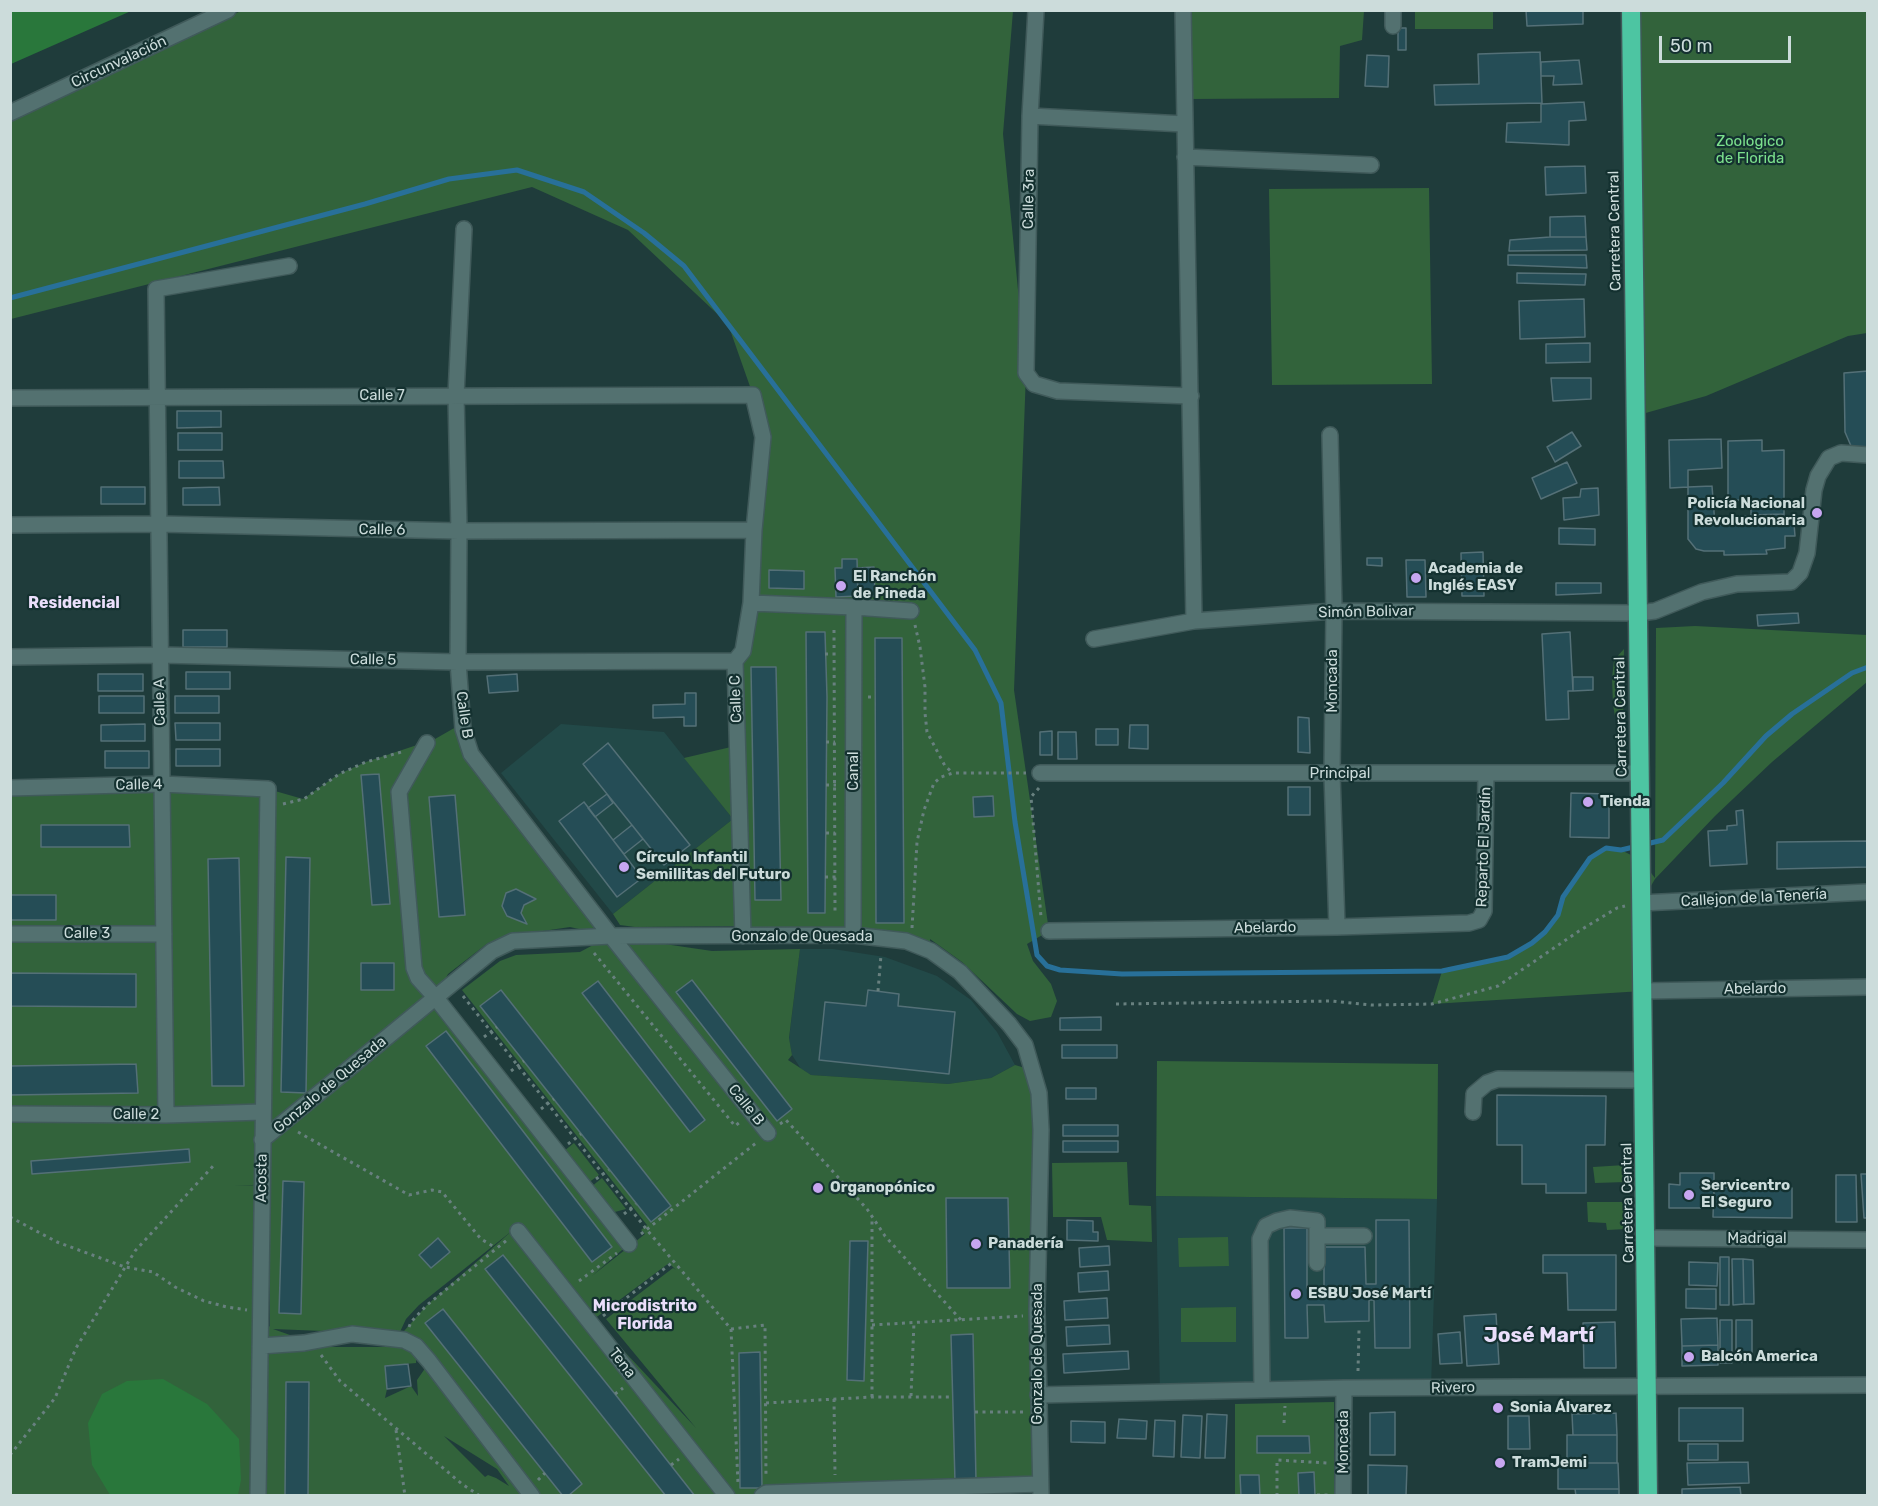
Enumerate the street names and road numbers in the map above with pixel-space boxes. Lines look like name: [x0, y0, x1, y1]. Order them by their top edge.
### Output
street label: Circunvalación: [68, 32, 170, 92]
street label: Calle 3ra: [1019, 169, 1039, 229]
street label: Carretera Central: [1605, 171, 1625, 291]
street label: Calle 7: [359, 387, 405, 405]
street label: Calle 6: [359, 521, 405, 539]
street label: Simón Bolivar: [1318, 602, 1414, 622]
street label: Moncada: [1324, 649, 1342, 713]
street label: Calle 5: [350, 651, 396, 669]
street label: Carretera Central: [1611, 657, 1631, 777]
street label: Calle C: [726, 675, 746, 723]
street label: Calle A: [151, 678, 169, 726]
street label: Calle B: [452, 690, 476, 740]
street label: Canal: [845, 751, 863, 791]
street label: Principal: [1310, 765, 1370, 783]
street label: Calle 4: [115, 776, 163, 794]
street label: Reparto El Jardín: [1473, 786, 1495, 908]
street label: Callejon de la Tenería: [1680, 885, 1828, 911]
street label: Abelardo: [1234, 918, 1296, 938]
street label: Calle 3: [64, 925, 110, 943]
street label: Gonzalo de Quesada: [731, 928, 873, 946]
street label: Abelardo: [1724, 979, 1786, 999]
street label: Gonzalo de Quesada: [270, 1033, 390, 1137]
street label: Calle B: [724, 1081, 768, 1129]
street label: Calle 2: [113, 1106, 159, 1124]
street label: Carretera Central: [1618, 1143, 1638, 1263]
street label: Acosta: [253, 1154, 271, 1202]
street label: Madrigal: [1727, 1230, 1787, 1248]
street label: Gonzalo de Quesada: [1029, 1283, 1047, 1425]
street label: Tena: [605, 1344, 639, 1382]
street label: Rivero: [1431, 1379, 1475, 1397]
street label: Moncada: [1335, 1410, 1353, 1474]

